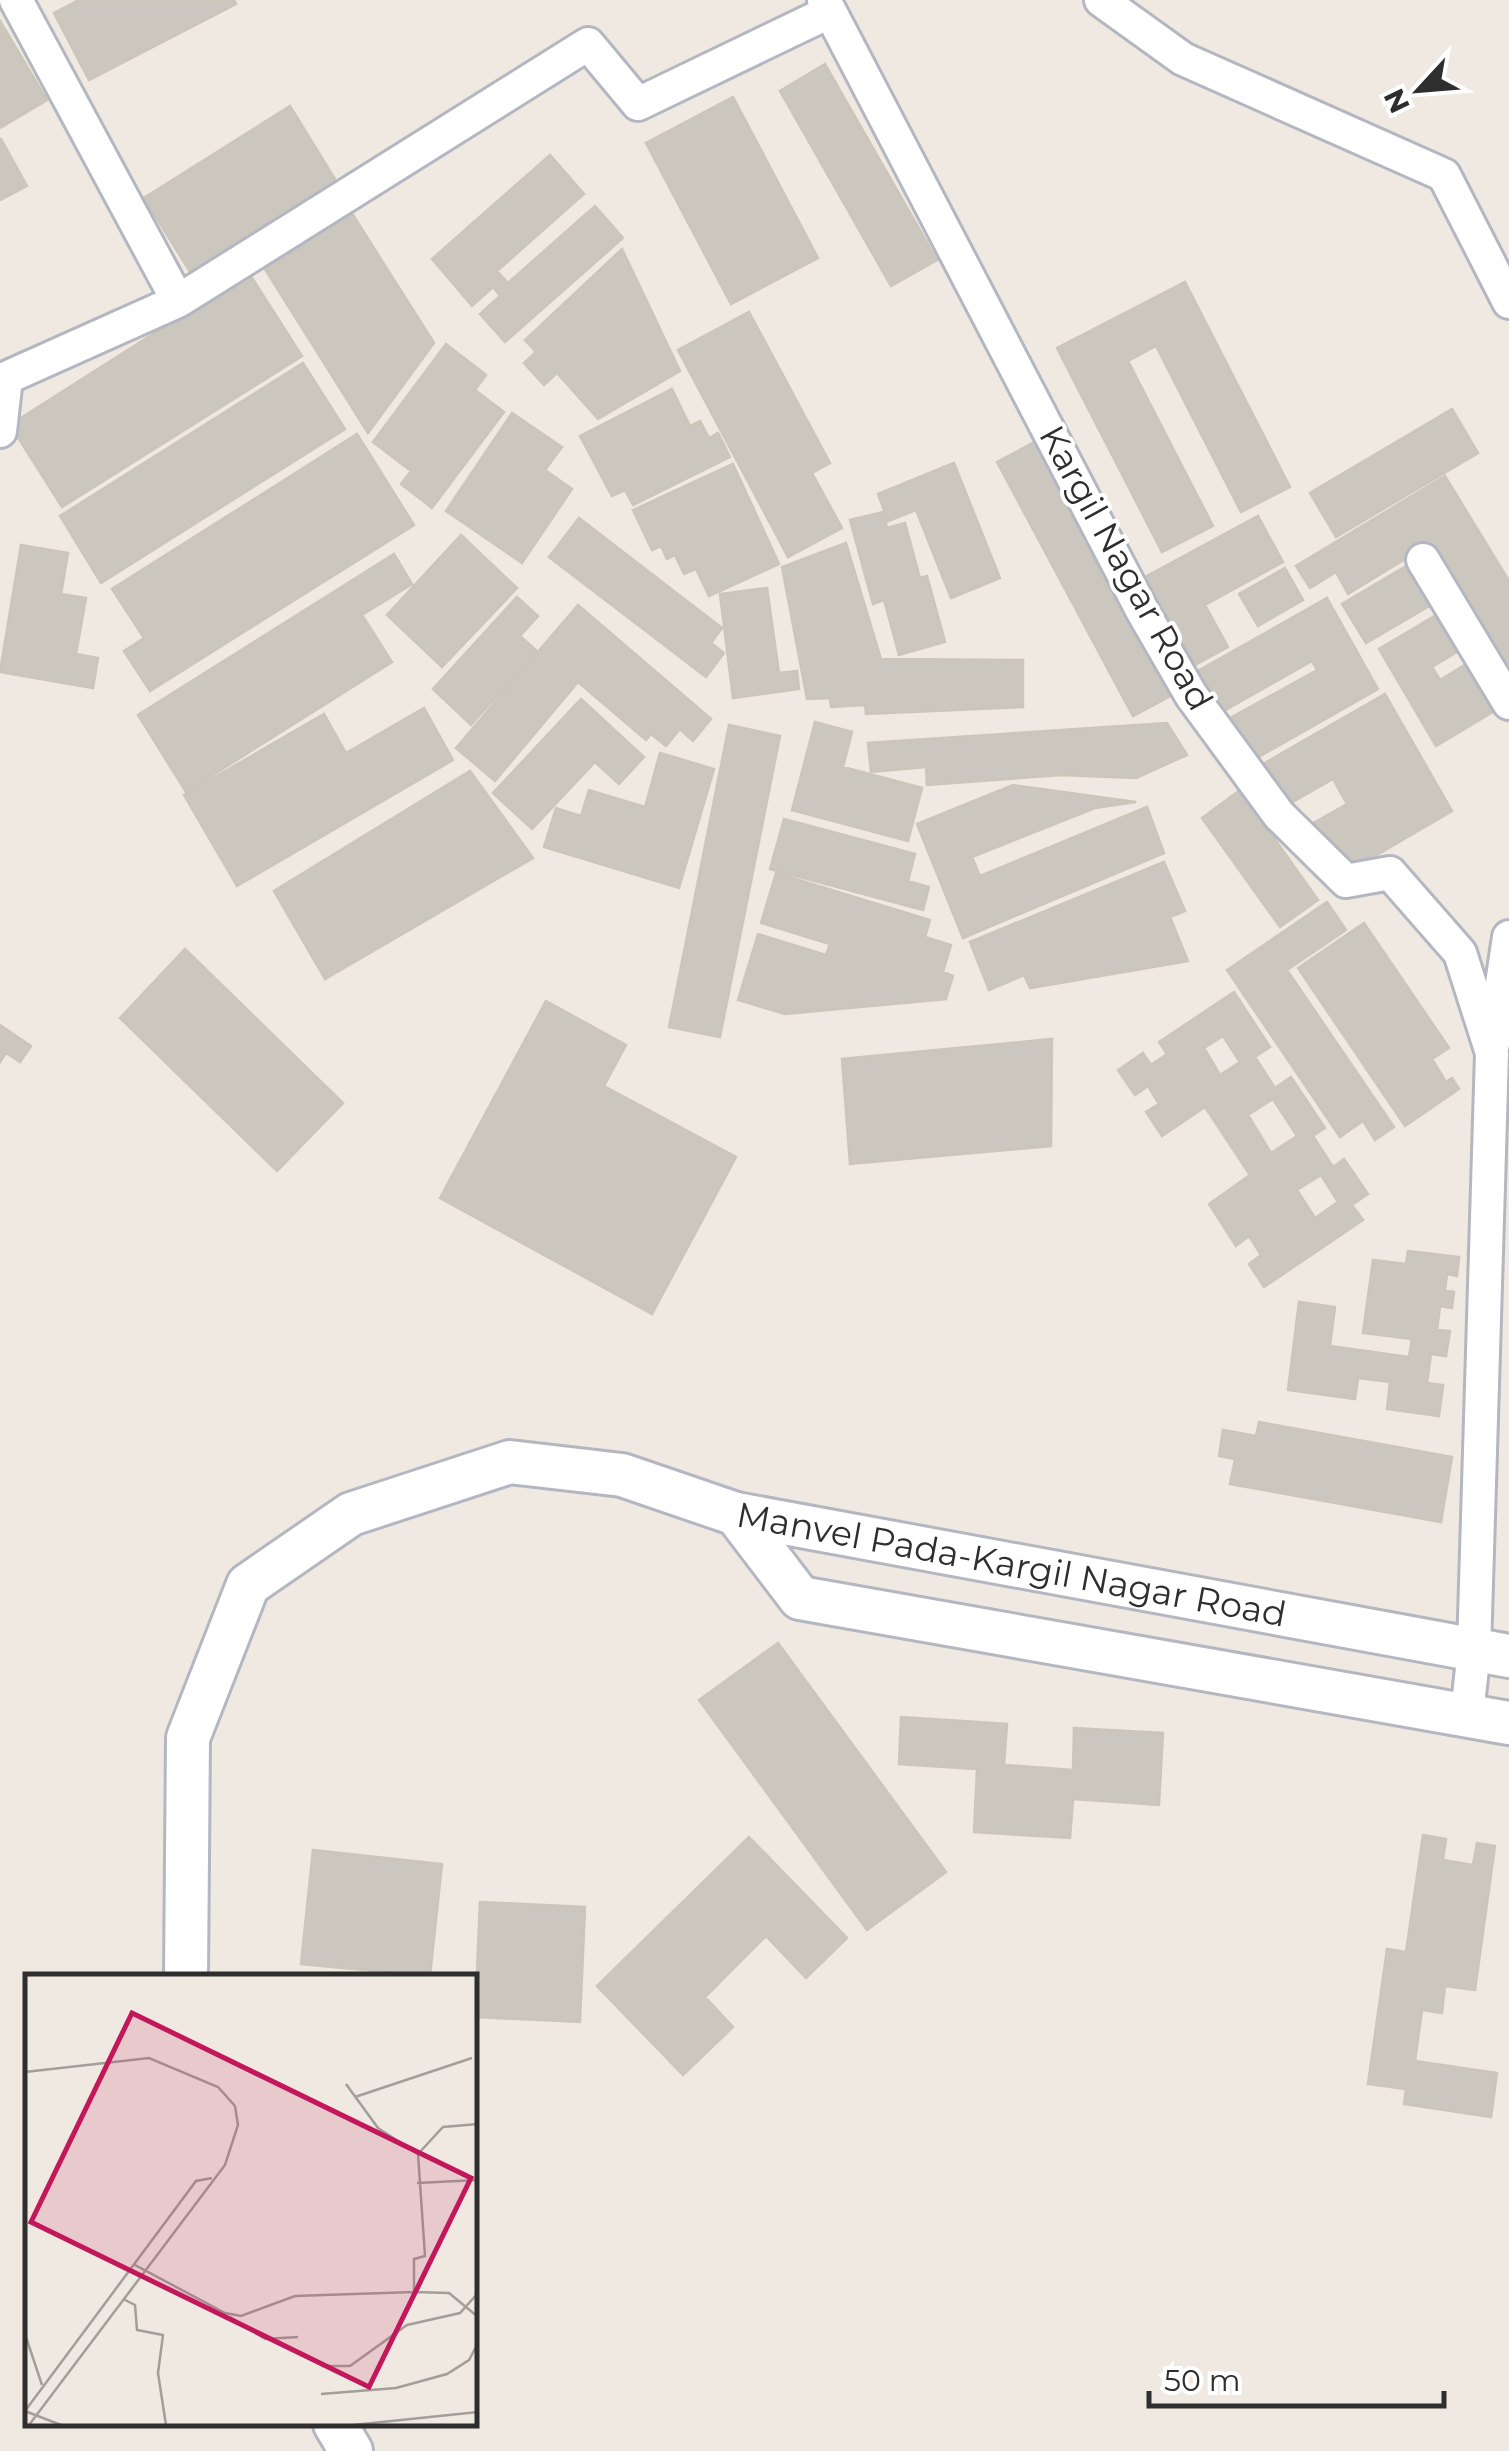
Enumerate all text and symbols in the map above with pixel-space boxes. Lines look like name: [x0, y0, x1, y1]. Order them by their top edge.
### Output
north arrow: [1369, 40, 1469, 140]
text: N: [1376, 83, 1417, 119]
street label: Kargil Nagar Road: [1030, 418, 1223, 718]
street label: Manvel Pada-Kargil Nagar Road: [733, 1493, 1290, 1636]
inset map: [25, 1974, 478, 2426]
scale bar: [1149, 2346, 1444, 2408]
text: 50 m: [1164, 2362, 1241, 2399]

